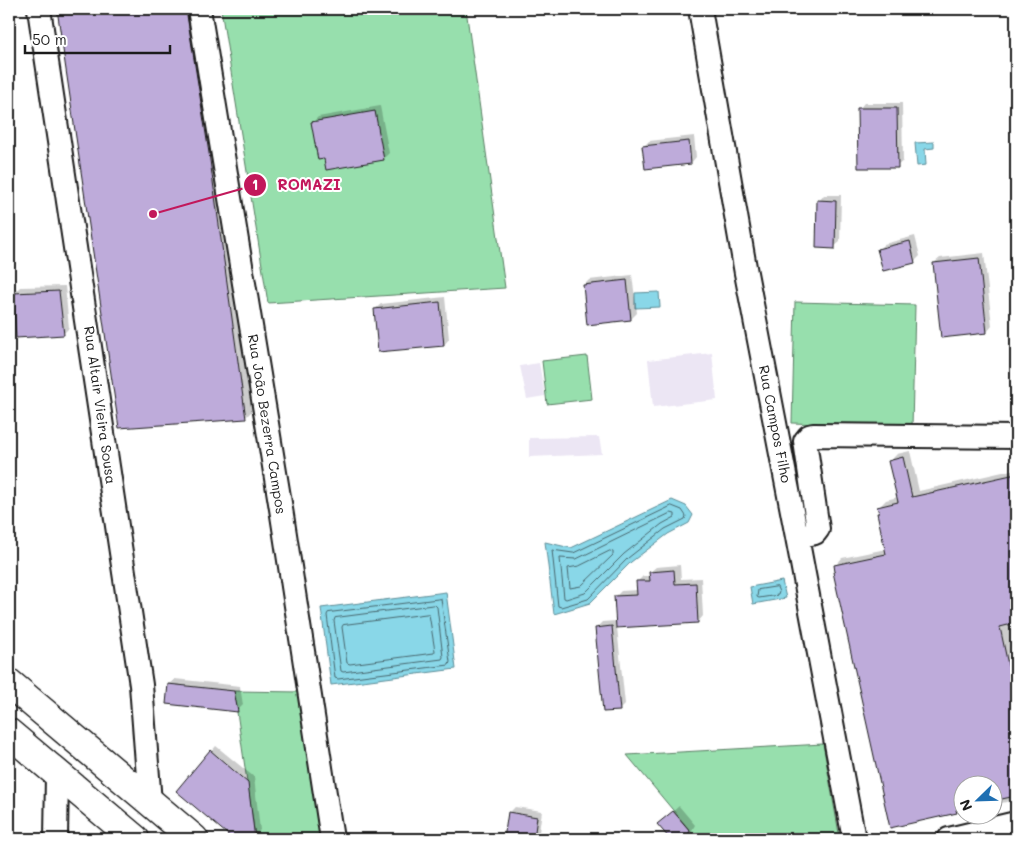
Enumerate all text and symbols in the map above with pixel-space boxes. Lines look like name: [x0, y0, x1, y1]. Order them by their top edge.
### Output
scale bar: [25, 22, 170, 54]
text: 50 m: [32, 29, 67, 49]
callout: ROMAZI: [242, 170, 351, 200]
text: 1: [252, 174, 258, 194]
text: ROMAZI: [277, 174, 341, 194]
street label: Rua Altair Vieira Sousa: [80, 325, 121, 485]
street label: Rua João Bezerra Campos: [244, 333, 291, 515]
street label: Rua Campos Filho: [755, 363, 796, 484]
north arrow: [952, 776, 1002, 826]
text: N: [955, 797, 976, 814]

